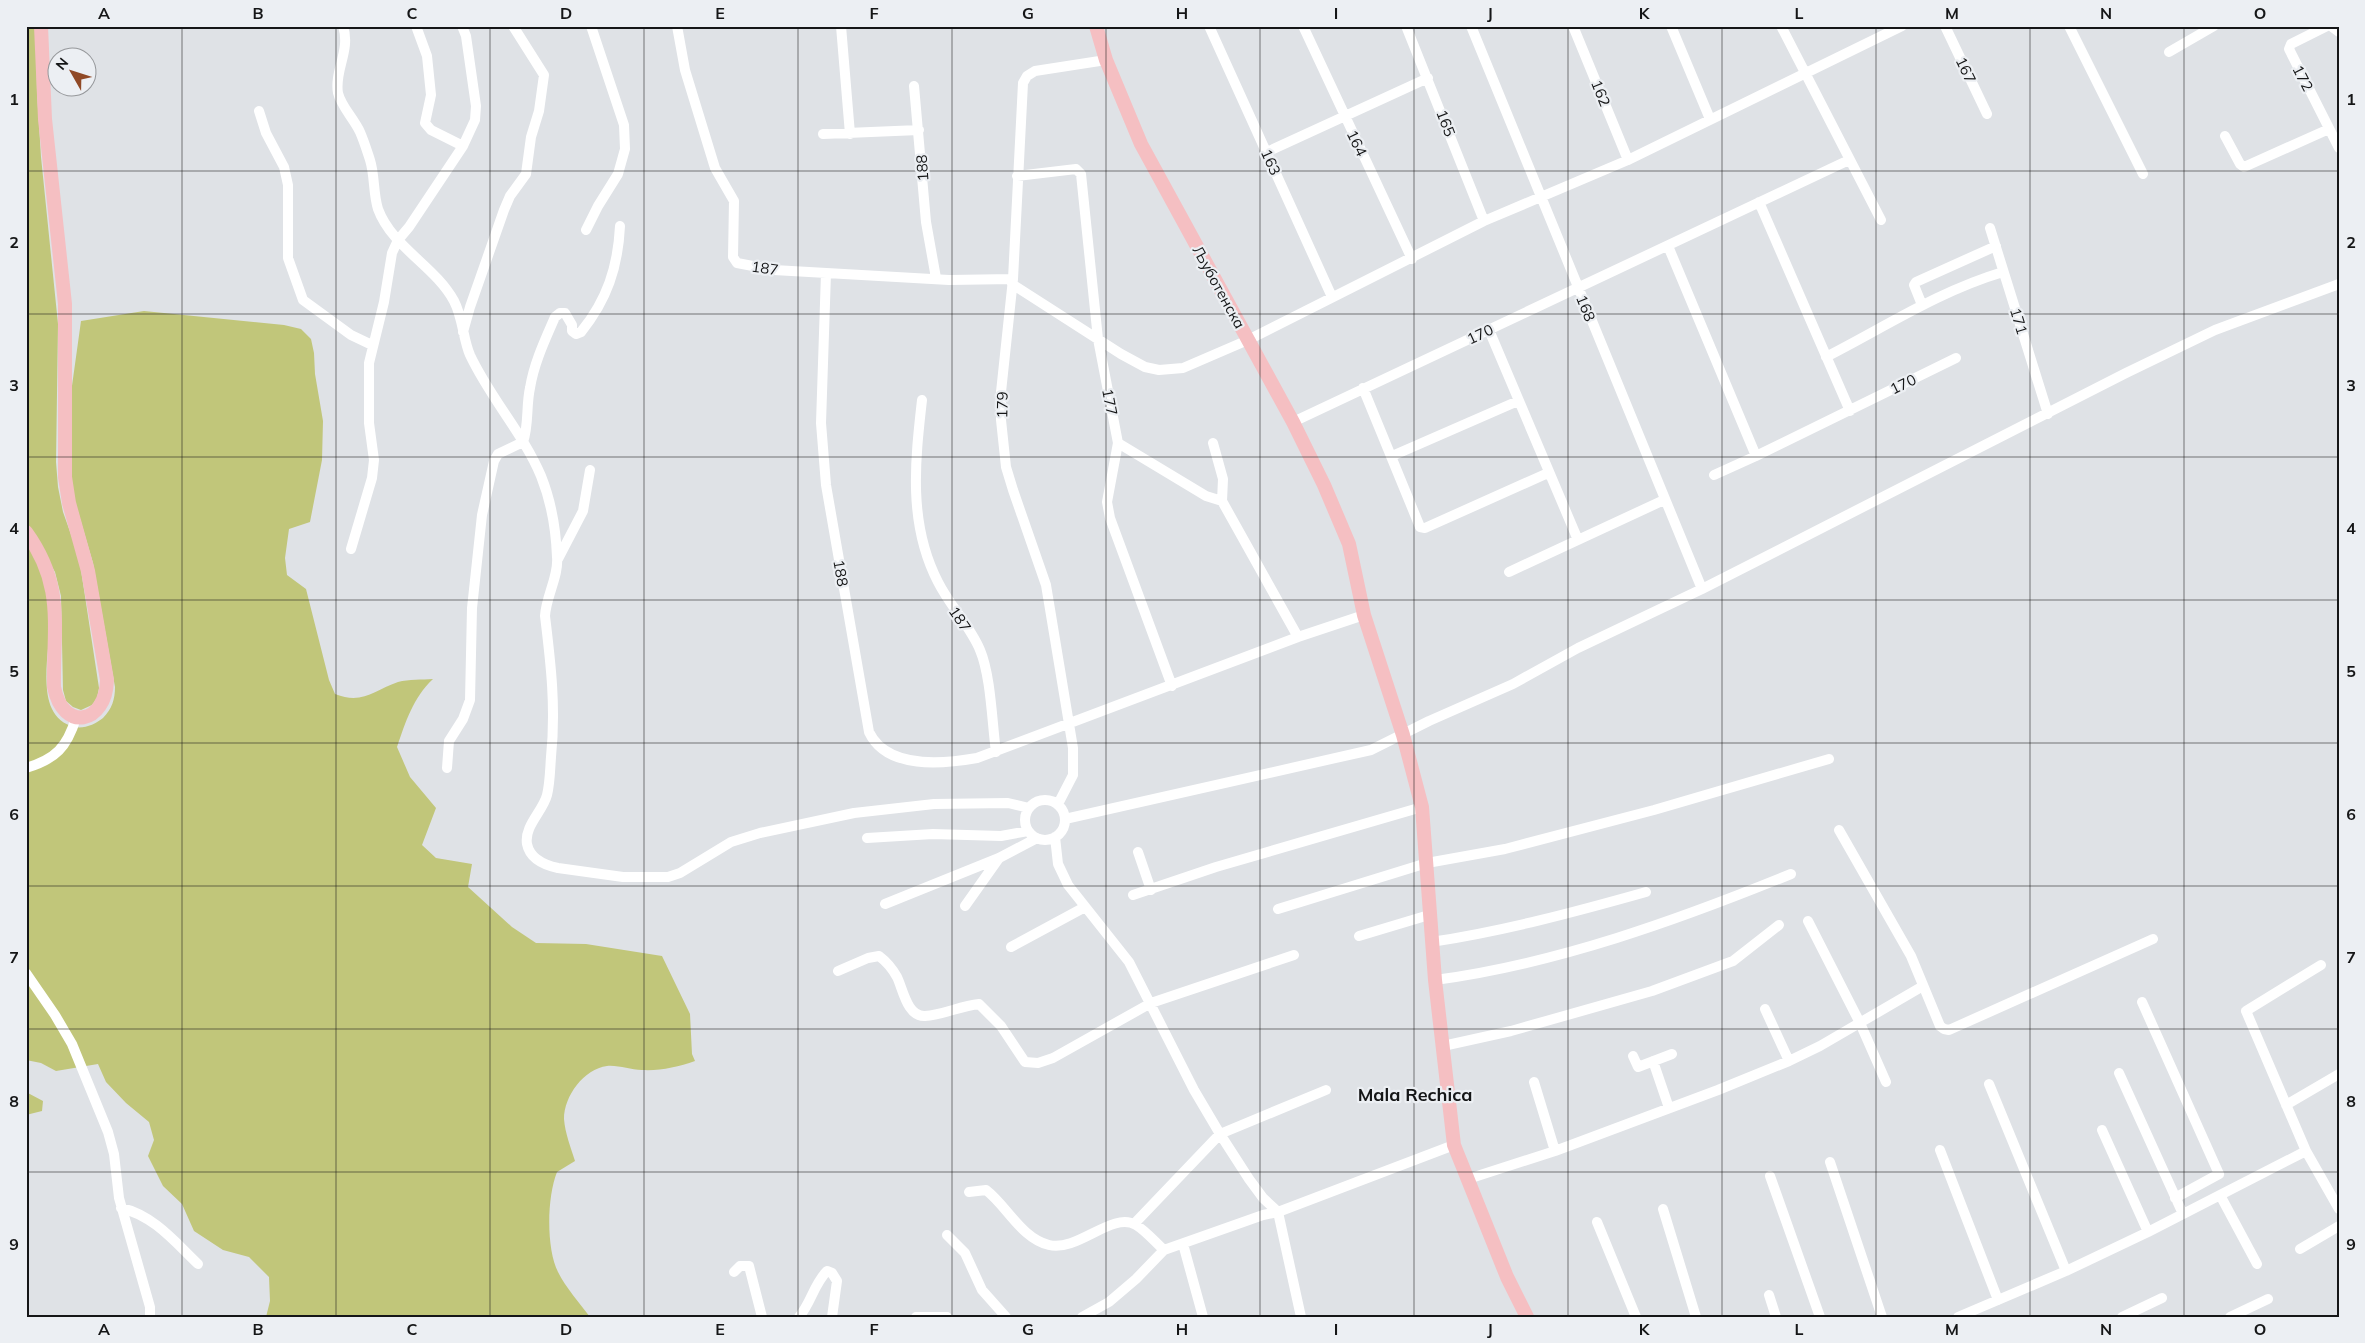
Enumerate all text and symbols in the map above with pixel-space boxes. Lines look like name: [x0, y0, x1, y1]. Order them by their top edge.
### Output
text: A: [98, 3, 110, 23]
text: B: [252, 3, 264, 23]
text: C: [407, 3, 418, 23]
text: D: [560, 3, 572, 23]
text: E: [715, 3, 725, 23]
text: F: [869, 3, 879, 23]
text: G: [1022, 3, 1034, 23]
text: H: [1176, 3, 1188, 23]
text: I: [1334, 3, 1338, 23]
text: J: [1487, 3, 1493, 23]
text: K: [1639, 3, 1651, 23]
text: L: [1795, 3, 1804, 23]
text: M: [1945, 3, 1959, 23]
text: N: [2100, 3, 2112, 23]
text: O: [2254, 3, 2266, 23]
north arrow: [48, 48, 98, 98]
text: N: [52, 54, 72, 74]
street label: 167: [1952, 54, 1980, 86]
street label: 172: [2288, 62, 2318, 94]
street label: 162: [1587, 77, 1615, 109]
text: 1: [9, 89, 19, 109]
text: 1: [2346, 89, 2356, 109]
street label: 165: [1432, 107, 1460, 139]
street label: 164: [1343, 127, 1371, 159]
street label: 163: [1257, 146, 1285, 178]
street label: 188: [912, 154, 932, 182]
text: 2: [9, 232, 19, 252]
text: 2: [2346, 232, 2356, 252]
street label: Љуботенска: [1188, 242, 1250, 332]
street label: 187: [750, 257, 780, 279]
street label: 168: [1572, 292, 1600, 324]
street label: 171: [2006, 305, 2032, 337]
street label: 170: [1464, 320, 1496, 348]
street label: 170: [1887, 370, 1919, 398]
text: 3: [9, 375, 19, 395]
text: 3: [2346, 375, 2356, 395]
street label: 177: [1098, 387, 1122, 417]
street label: 179: [992, 391, 1012, 419]
text: 4: [9, 518, 19, 538]
text: 4: [2346, 518, 2356, 538]
street label: 188: [829, 558, 853, 588]
street label: 187: [945, 602, 975, 636]
text: 5: [9, 661, 19, 681]
text: 5: [2346, 661, 2356, 681]
text: 6: [9, 804, 19, 824]
text: 6: [2346, 804, 2356, 824]
text: 7: [9, 947, 19, 967]
text: 7: [2346, 947, 2356, 967]
district label: Mala Rechica: [1358, 1083, 1472, 1106]
text: 8: [9, 1091, 19, 1111]
text: 8: [2346, 1091, 2356, 1111]
text: 9: [9, 1234, 19, 1254]
text: 9: [2346, 1234, 2356, 1254]
text: A: [98, 1319, 110, 1339]
text: B: [252, 1319, 264, 1339]
text: C: [407, 1319, 418, 1339]
text: D: [560, 1319, 572, 1339]
text: E: [715, 1319, 725, 1339]
text: F: [869, 1319, 879, 1339]
text: G: [1022, 1319, 1034, 1339]
text: H: [1176, 1319, 1188, 1339]
text: I: [1334, 1319, 1338, 1339]
text: J: [1487, 1319, 1493, 1339]
text: K: [1639, 1319, 1651, 1339]
text: L: [1795, 1319, 1804, 1339]
text: M: [1945, 1319, 1959, 1339]
text: N: [2100, 1319, 2112, 1339]
text: O: [2254, 1319, 2266, 1339]

